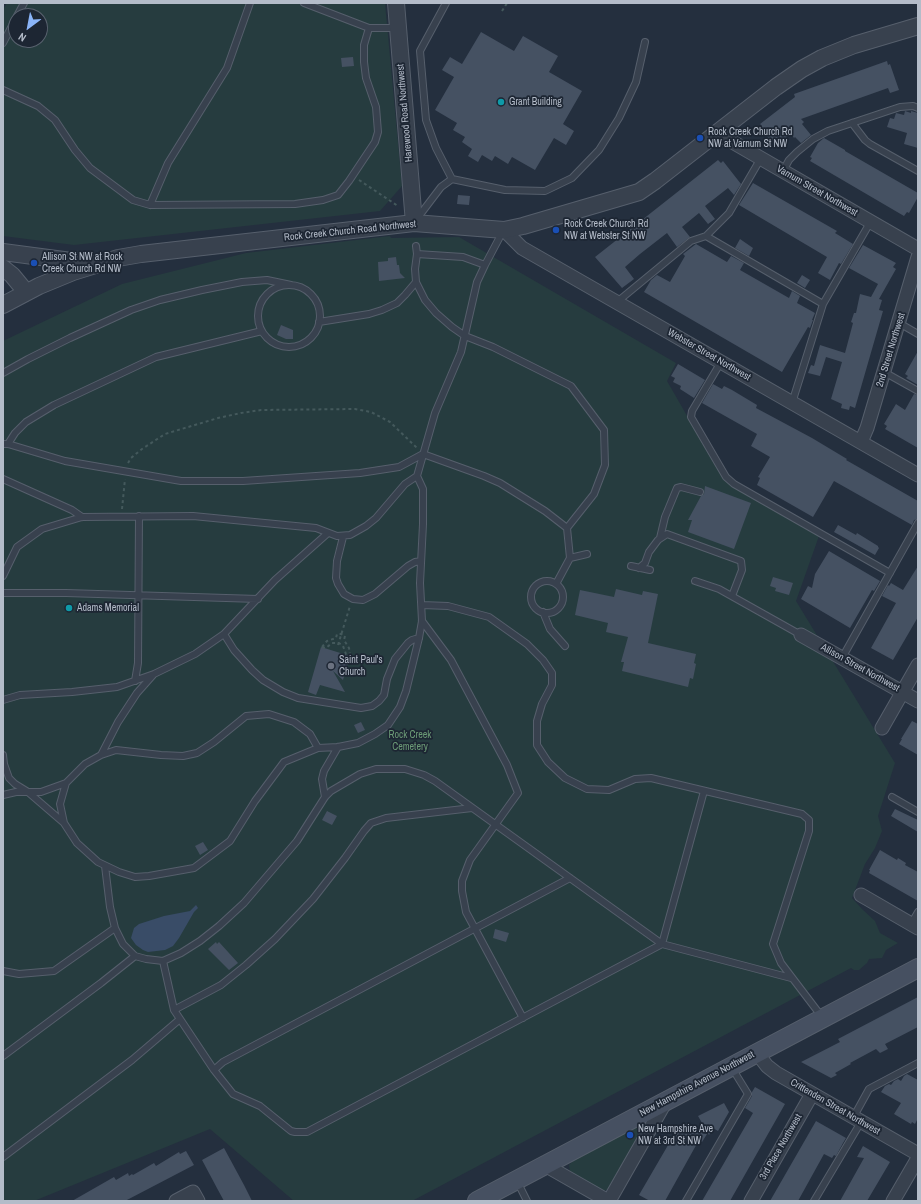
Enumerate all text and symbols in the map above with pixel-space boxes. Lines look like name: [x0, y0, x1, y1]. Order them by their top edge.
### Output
north arrow: [8, 8, 48, 48]
text: N: [16, 30, 29, 45]
street label: Harewood Road Northwest: [395, 63, 415, 163]
place label: Grant Building: [509, 96, 562, 108]
marker: Grant Building: [496, 97, 506, 107]
place label: Rock Creek Church Rd NW at Varnum St NW: [708, 126, 792, 150]
marker: Rock Creek Church Rd NW at Varnum St NW: [695, 133, 705, 143]
street label: Varnum Street Northwest: [774, 163, 860, 219]
street label: Rock Creek Church Road Northwest: [283, 218, 417, 244]
place label: Rock Creek Church Rd NW at Webster St NW: [564, 218, 648, 242]
marker: Rock Creek Church Rd NW at Webster St NW: [551, 225, 561, 235]
place label: Allison St NW at Rock Creek Church Rd NW: [42, 251, 123, 274]
marker: Allison St NW at Rock Creek Church Rd NW: [29, 258, 39, 268]
street label: 2nd Street Northwest: [874, 311, 908, 389]
street label: Webster Street Northwest: [665, 326, 753, 384]
place label: Adams Memorial: [77, 602, 139, 614]
marker: Adams Memorial: [64, 603, 74, 613]
street label: Allison Street Northwest: [819, 641, 901, 695]
place label: Saint Paul's Church: [339, 654, 383, 678]
marker: Saint Paul's Church: [326, 661, 336, 671]
park label: Rock Creek Cemetery: [389, 729, 431, 752]
street label: New Hampshire Avenue Northwest: [638, 1049, 756, 1119]
street label: Crittenden Street Northwest: [788, 1076, 882, 1138]
street label: 3rd Place Northwest: [757, 1112, 805, 1182]
place label: New Hampshire Ave NW at 3rd St NW: [638, 1123, 713, 1146]
marker: New Hampshire Ave NW at 3rd St NW: [625, 1130, 635, 1140]

